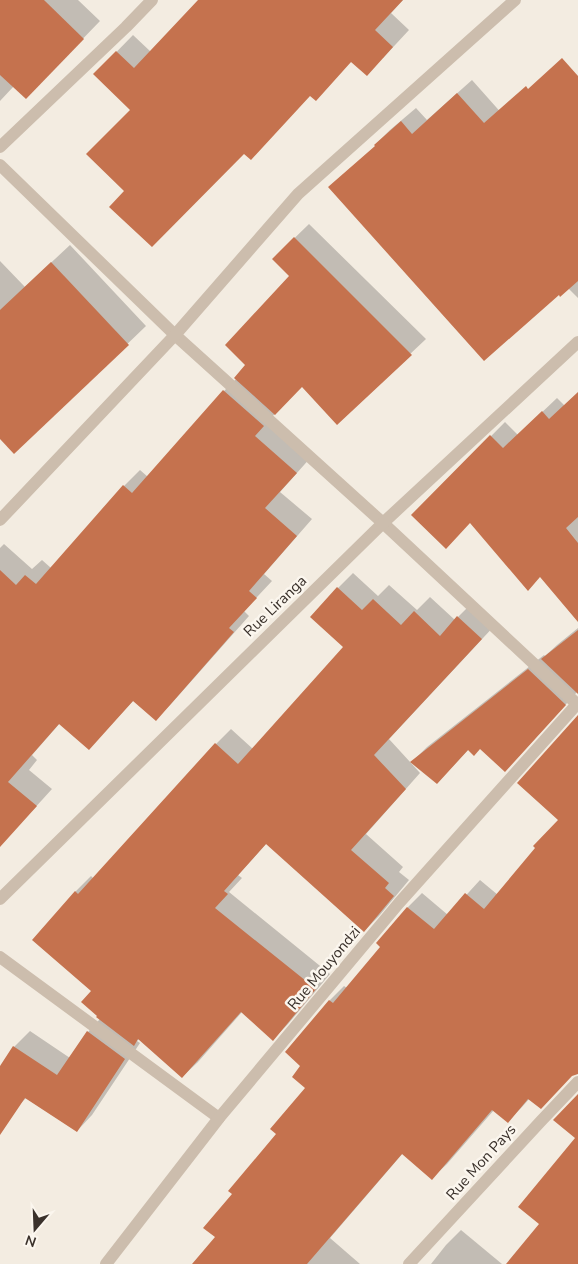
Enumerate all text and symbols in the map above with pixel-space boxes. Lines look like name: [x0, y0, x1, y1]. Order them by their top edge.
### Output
street label: Rue Liranga: [239, 571, 311, 641]
street label: Rue Mouyondzi: [283, 922, 365, 1014]
street label: Rue Mon Pays: [442, 1120, 520, 1204]
north arrow: [10, 1204, 60, 1254]
text: N: [23, 1230, 39, 1252]

